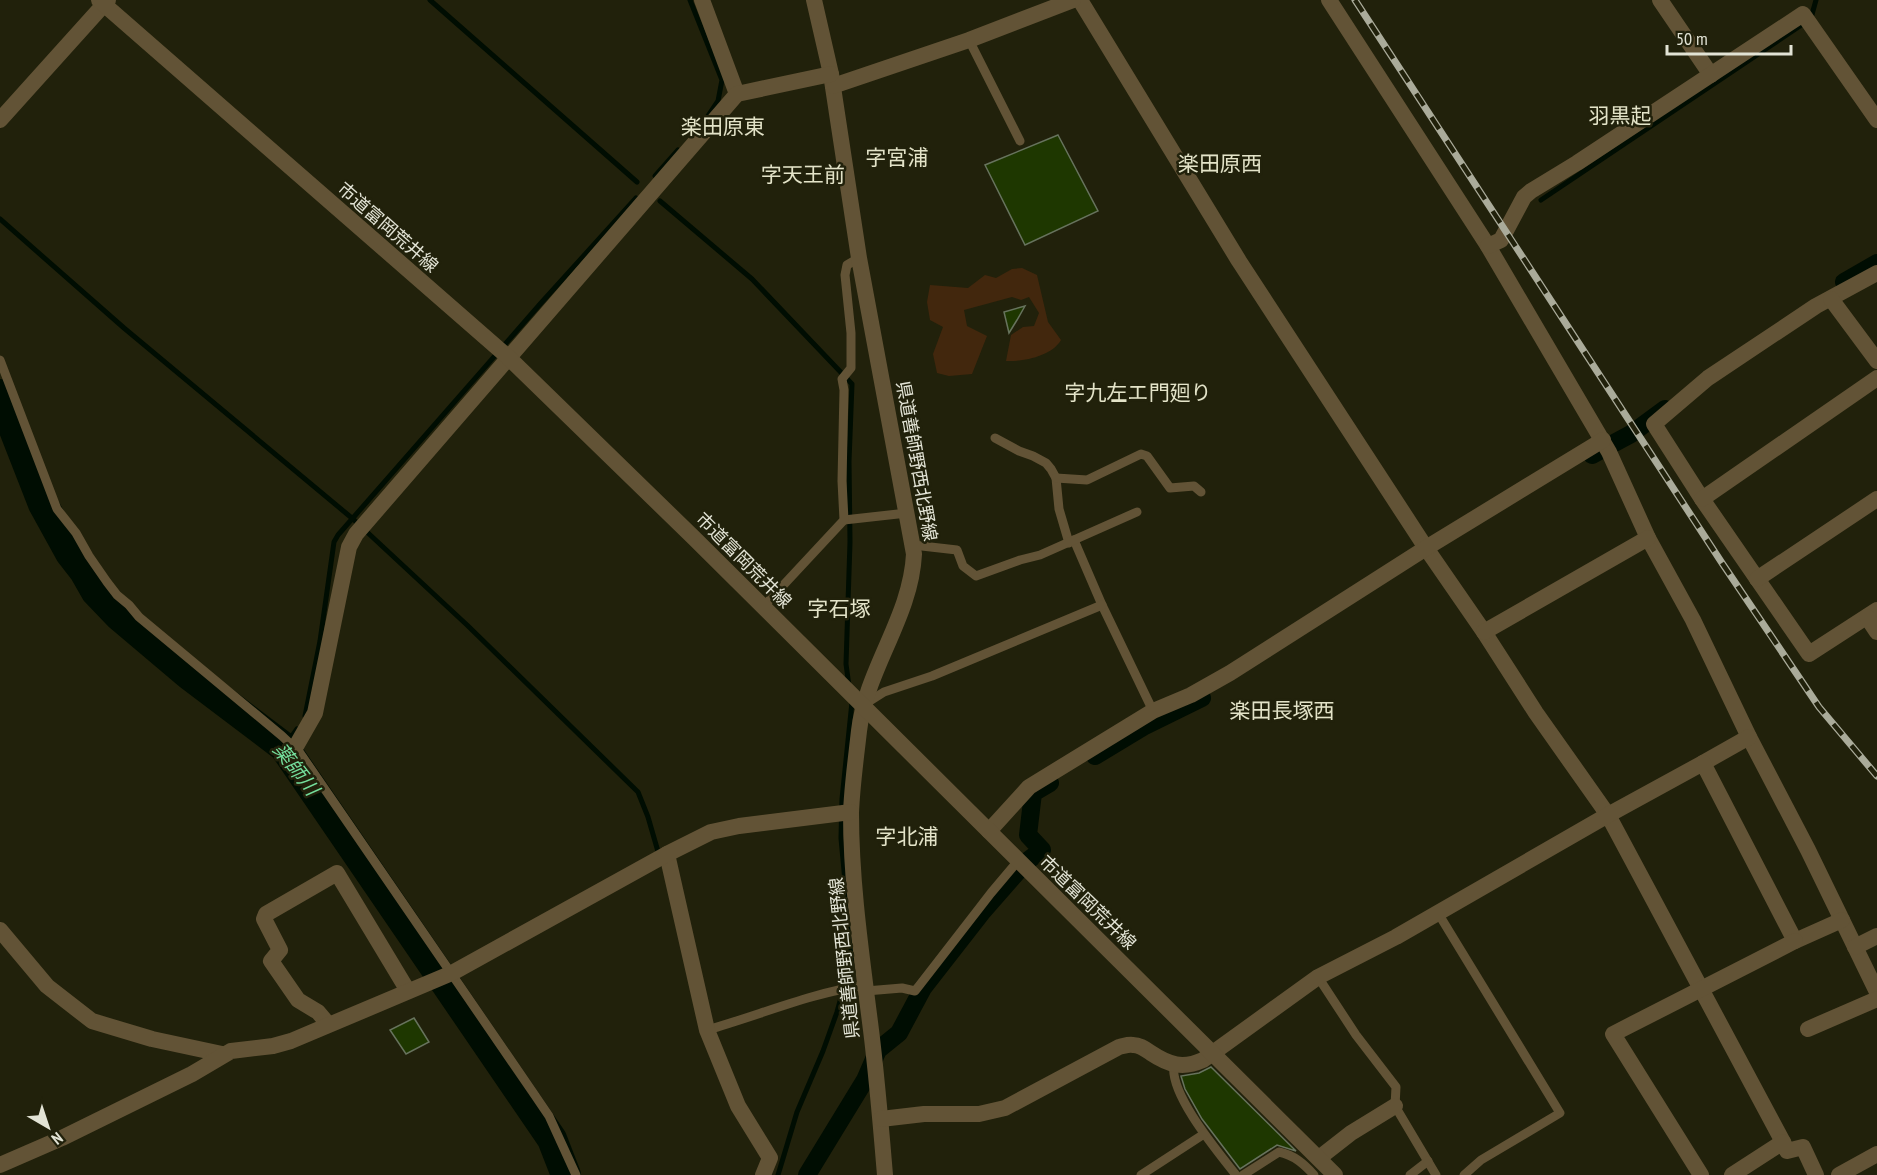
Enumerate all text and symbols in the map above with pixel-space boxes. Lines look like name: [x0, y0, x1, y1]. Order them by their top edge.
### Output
scale bar: [1667, 18, 1792, 56]
text: 50 m: [1676, 27, 1708, 50]
district label: 羽黒起: [1589, 102, 1652, 129]
district label: 楽田原東: [681, 113, 765, 140]
district label: 字宮浦: [866, 144, 929, 171]
district label: 楽田原西: [1178, 150, 1262, 177]
district label: 字天王前: [761, 161, 845, 188]
street label: 市道富岡荒井線: [333, 177, 443, 277]
street label: 県道善師野西北野線: [892, 379, 942, 543]
district label: 字九左エ門廻り: [1065, 379, 1212, 406]
street label: 市道富岡荒井線: [691, 507, 797, 613]
district label: 字石塚: [808, 595, 871, 622]
district label: 楽田長塚西: [1230, 697, 1335, 724]
water label: 薬師川: [267, 737, 326, 802]
district label: 字北浦: [876, 823, 939, 850]
street label: 市道富岡荒井線: [1035, 850, 1141, 954]
street label: 県道善師野西北野線: [824, 876, 864, 1040]
north arrow: [18, 1097, 78, 1157]
text: N: [48, 1128, 67, 1149]

